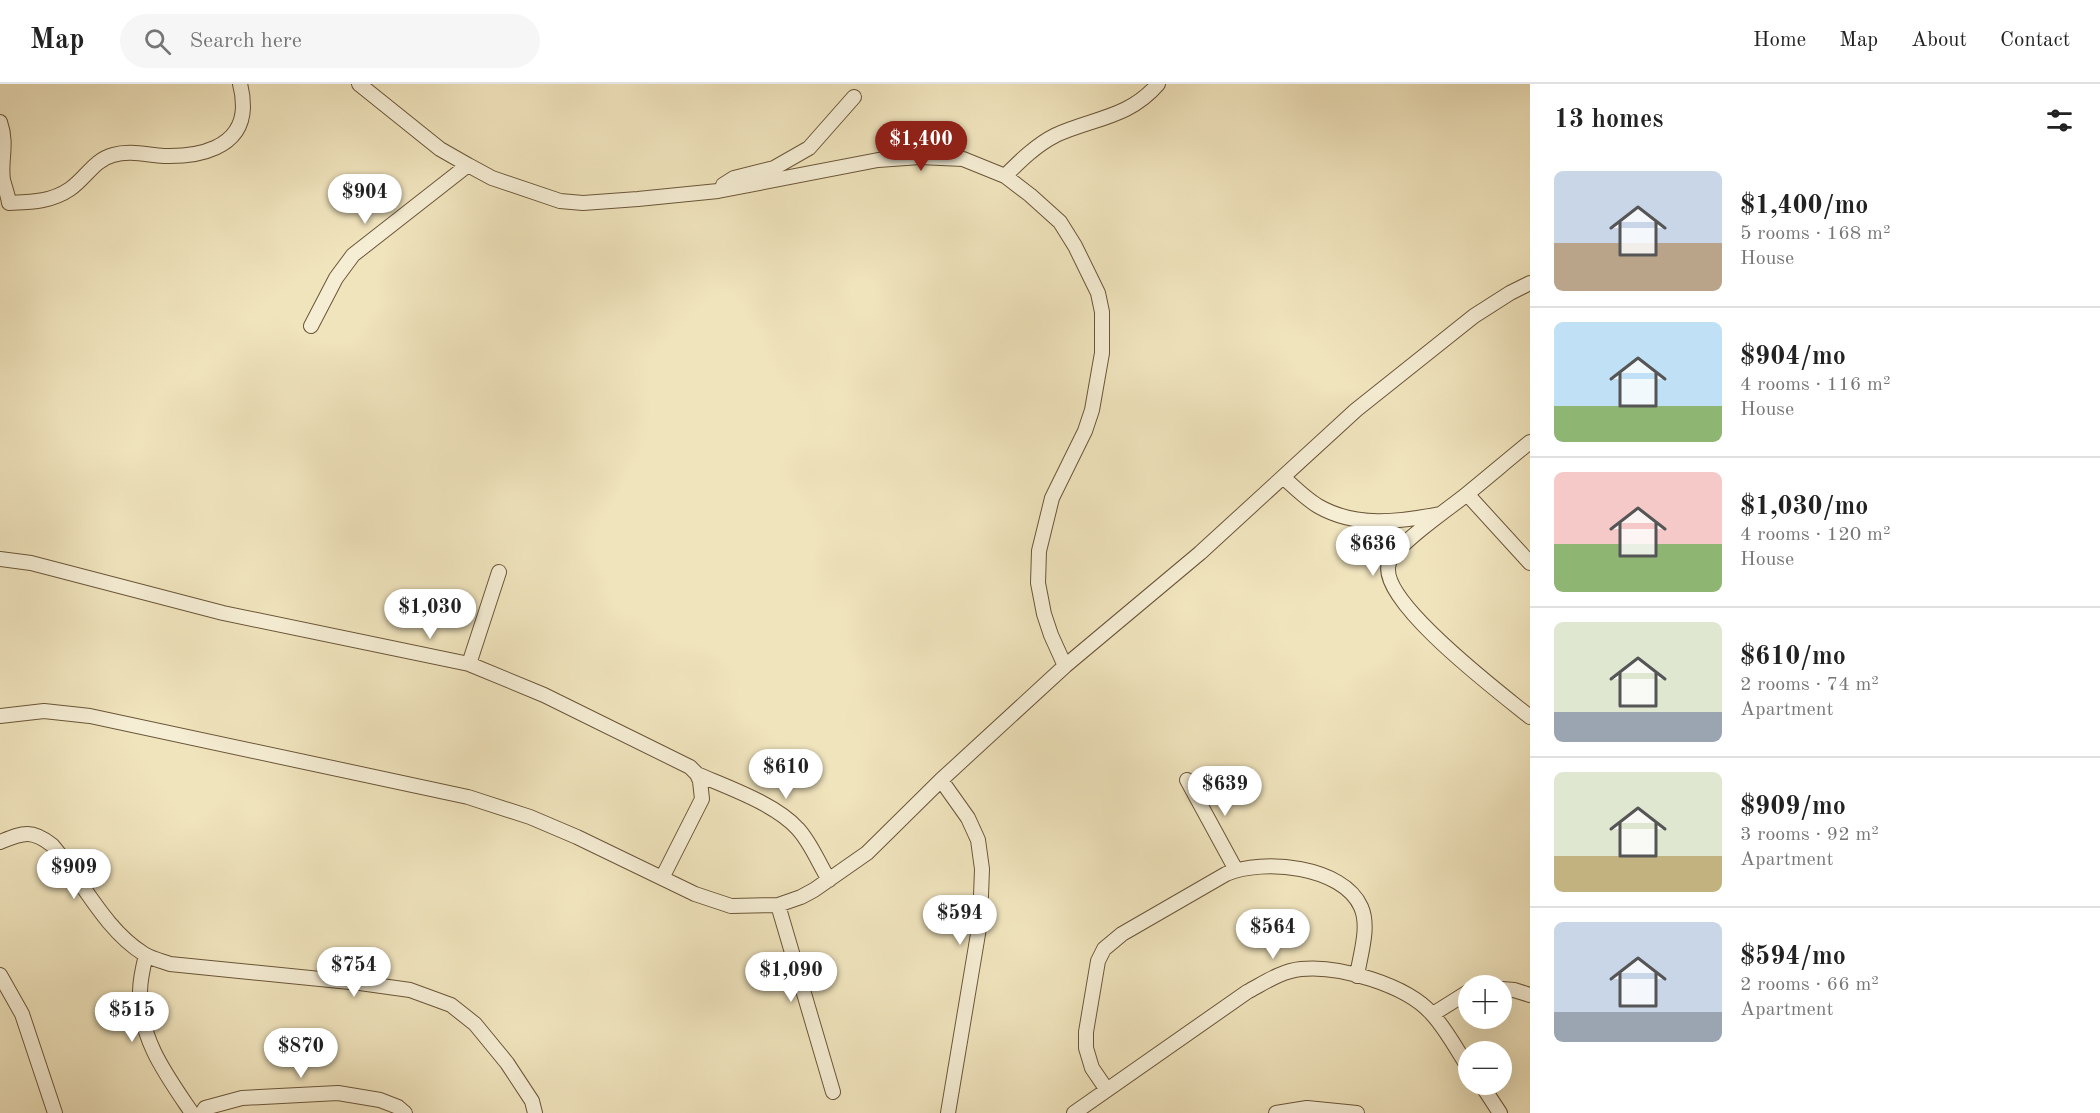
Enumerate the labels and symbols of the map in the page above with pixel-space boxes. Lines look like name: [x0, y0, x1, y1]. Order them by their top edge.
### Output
pin: $1,400: [872, 121, 970, 172]
pin: $904: [329, 174, 401, 225]
pin: $636: [1337, 526, 1409, 577]
pin: $1,030: [381, 589, 479, 640]
pin: $610: [750, 749, 822, 800]
pin: $639: [1189, 766, 1261, 817]
pin: $909: [38, 849, 110, 900]
pin: $594: [924, 895, 996, 946]
pin: $564: [1237, 909, 1309, 960]
pin: $754: [318, 947, 390, 998]
pin: $1,090: [742, 952, 840, 1003]
pin: $515: [96, 992, 168, 1043]
pin: $870: [265, 1028, 337, 1079]

